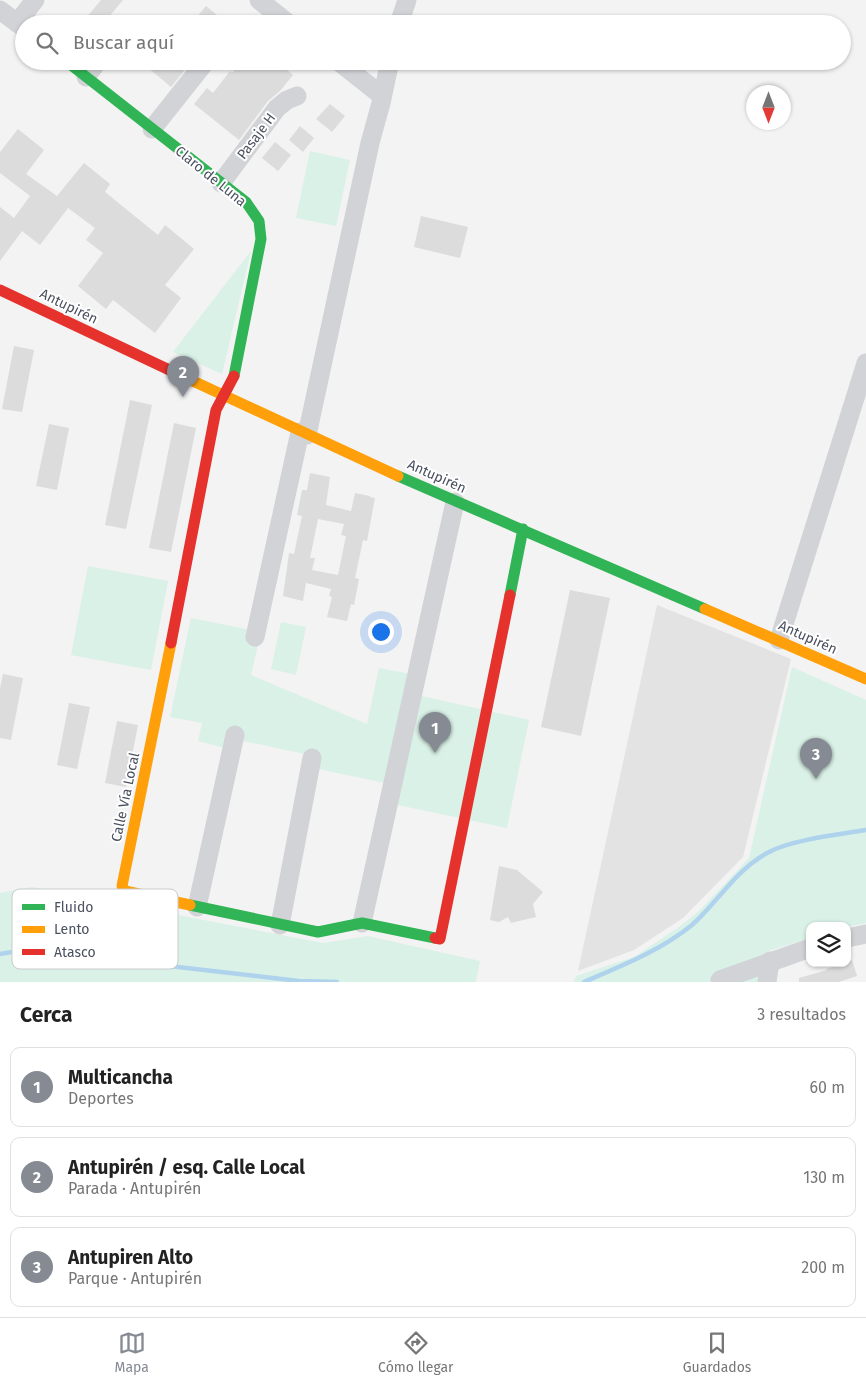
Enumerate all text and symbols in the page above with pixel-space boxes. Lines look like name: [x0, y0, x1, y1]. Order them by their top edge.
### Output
search box: [15, 15, 851, 70]
icon: search: [33, 29, 61, 57]
text: Buscar aquí: [73, 31, 174, 54]
north arrow: [746, 85, 791, 130]
street label: Pasaje H: [234, 110, 279, 163]
street label: Claro de Luna: [172, 143, 250, 210]
street label: Antupirén: [37, 285, 101, 328]
pin: 2: [167, 356, 199, 397]
street label: Antupirén: [405, 456, 469, 497]
street label: Antupirén: [776, 617, 840, 658]
your location: [368, 619, 394, 645]
pin: 1: [419, 712, 451, 753]
pin: 3: [800, 738, 832, 779]
street label: Calle Vía Local: [108, 751, 143, 843]
legend: [12, 889, 178, 969]
text: Fluido: [54, 899, 93, 916]
text: Lento: [54, 921, 89, 938]
map controls: [806, 922, 851, 967]
button: layers: [806, 922, 851, 967]
text: Atasco: [54, 944, 96, 961]
text: Cerca: [20, 1002, 72, 1028]
text: 3 resultados: [757, 1005, 846, 1024]
text: Multicancha: [68, 1066, 173, 1089]
text: 1: [33, 1078, 41, 1097]
text: 60 m: [810, 1078, 845, 1097]
text: Deportes: [68, 1089, 134, 1108]
text: Antupirén / esq. Calle Local: [68, 1156, 305, 1179]
text: 2: [33, 1168, 41, 1187]
text: 130 m: [803, 1168, 845, 1187]
text: Parada · Antupirén: [68, 1179, 201, 1198]
text: Antupiren Alto: [68, 1246, 193, 1269]
text: 3: [33, 1258, 41, 1277]
text: 200 m: [801, 1258, 845, 1277]
text: Parque · Antupirén: [68, 1269, 202, 1288]
tab: Mapa: [115, 1329, 149, 1376]
tab: Cómo llegar: [378, 1329, 454, 1376]
tab: Guardados: [683, 1329, 751, 1376]

